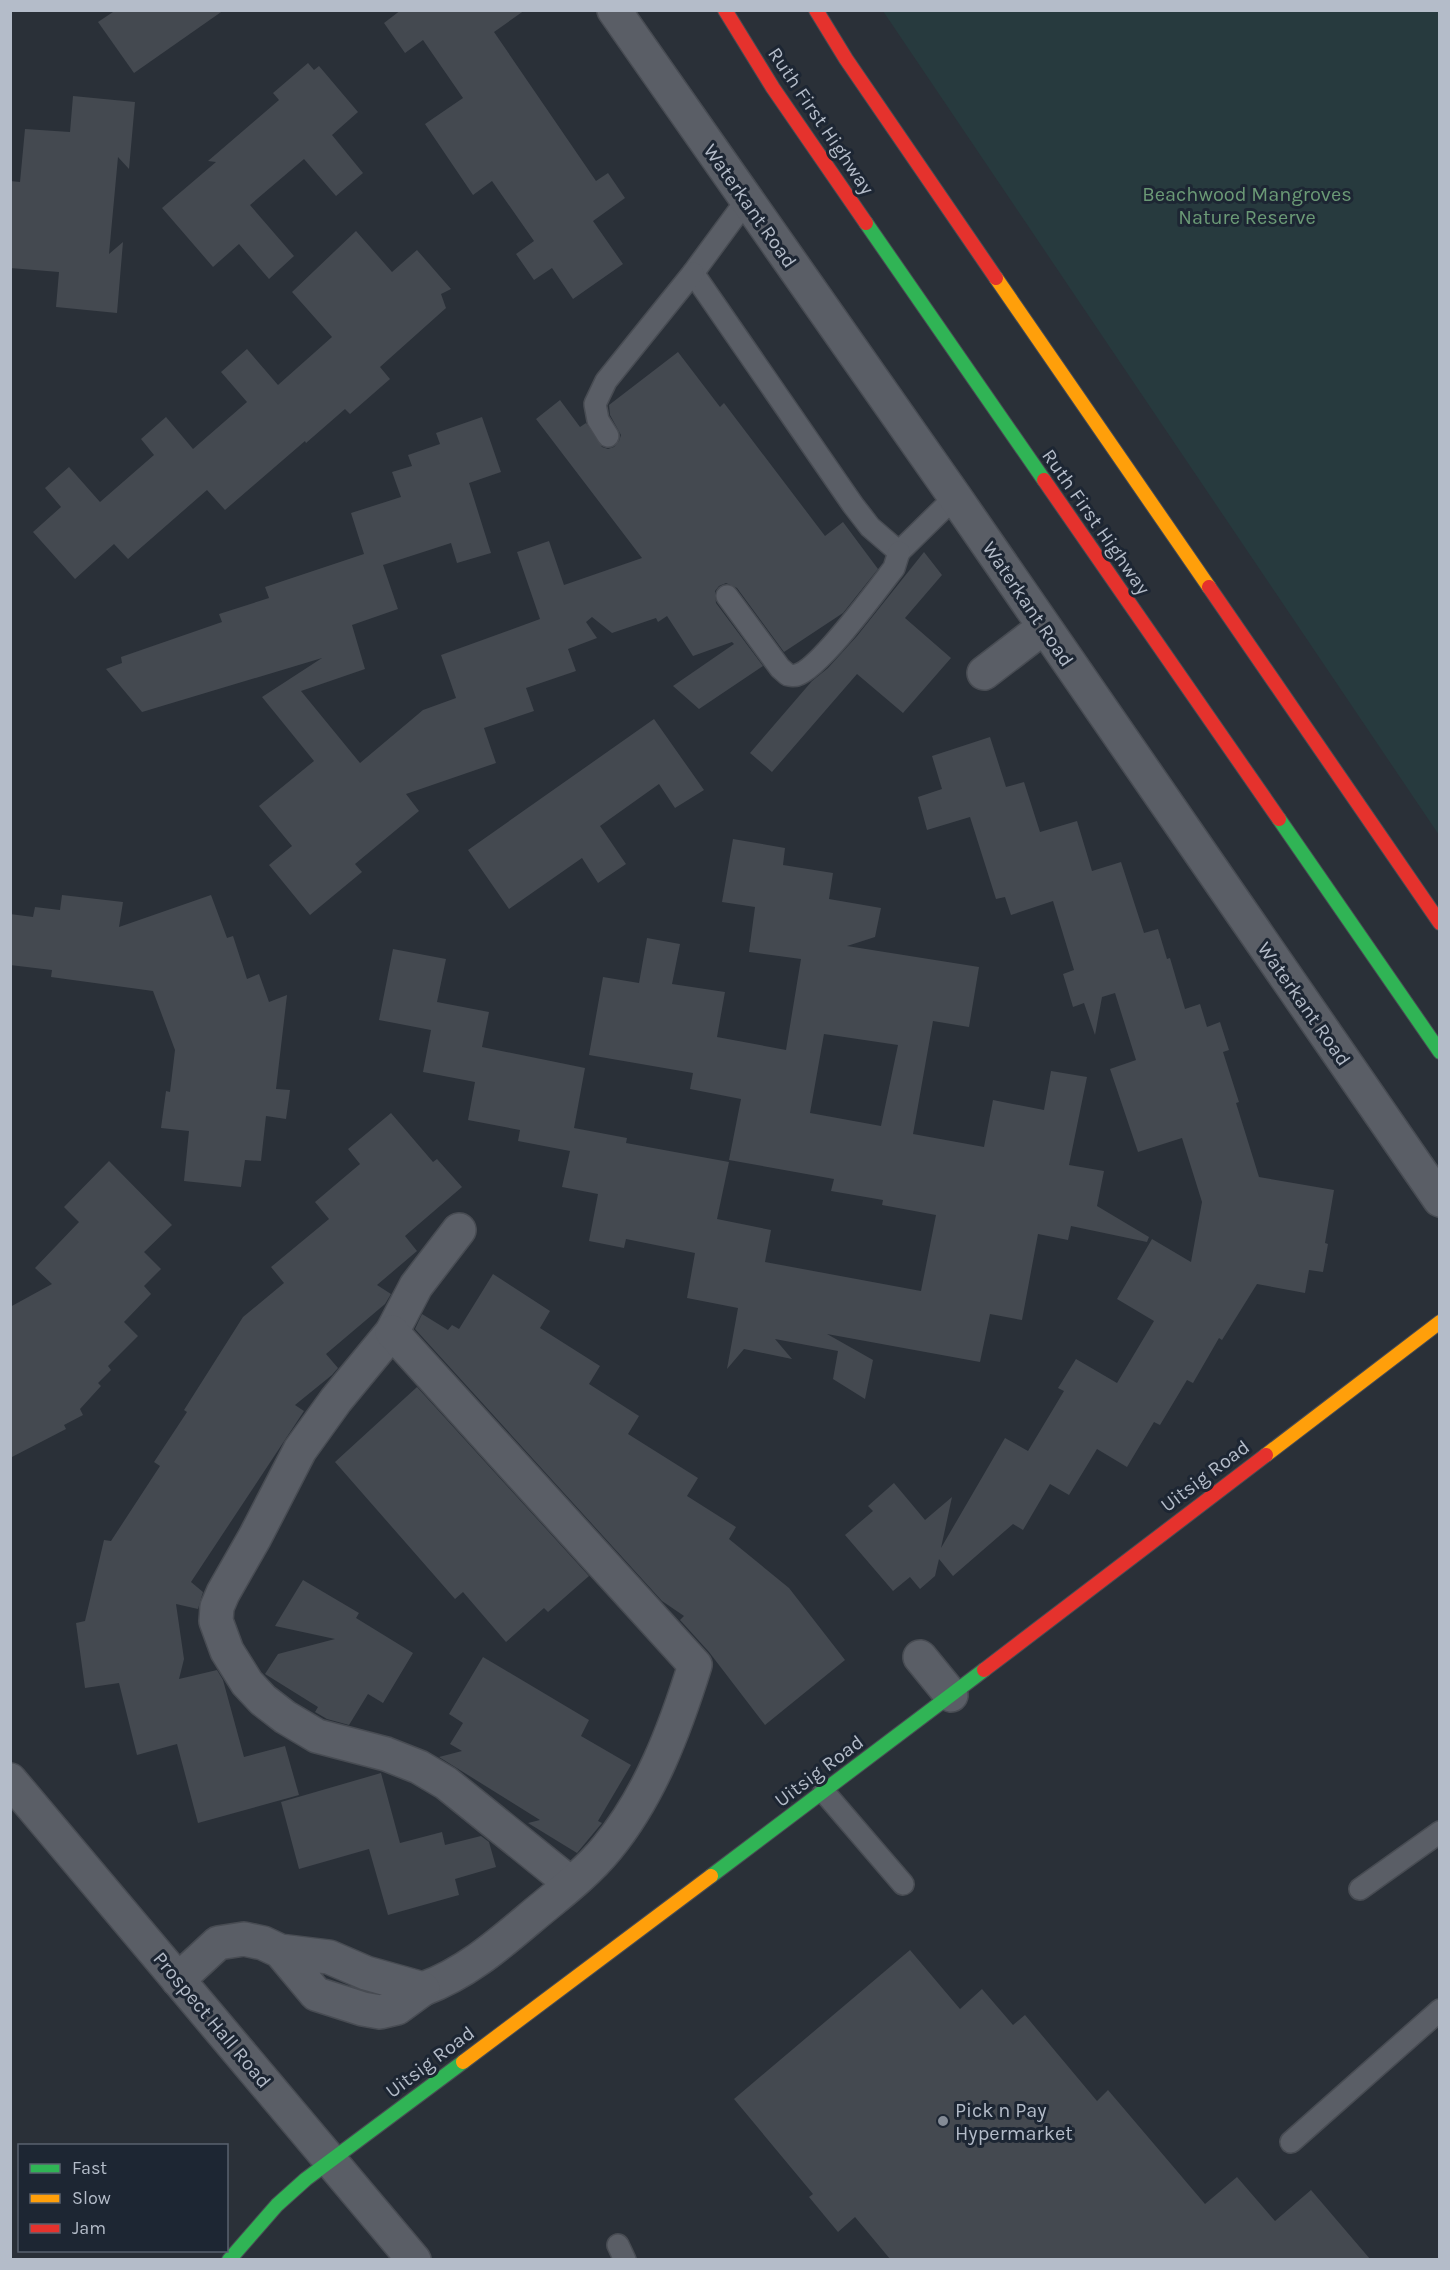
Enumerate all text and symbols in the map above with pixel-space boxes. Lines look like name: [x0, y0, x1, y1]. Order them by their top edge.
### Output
street label: Ruth First Highway: [763, 43, 879, 199]
street label: Waterkant Road: [699, 140, 801, 272]
park label: Beachwood Mangroves Nature Reserve: [1142, 183, 1352, 229]
street label: Ruth First Highway: [1037, 445, 1155, 599]
street label: Waterkant Road: [978, 537, 1078, 671]
street label: Waterkant Road: [1253, 938, 1355, 1070]
street label: Uitsig Road: [1156, 1435, 1254, 1517]
street label: Uitsig Road: [770, 1730, 868, 1812]
street label: Prospect Hall Road: [148, 1947, 276, 2093]
street label: Uitsig Road: [381, 2021, 479, 2103]
place label: Pick n Pay Hypermarket: [955, 2099, 1073, 2145]
marker: Pick n Pay Hypermarket: [936, 2114, 950, 2128]
legend: [18, 2144, 228, 2252]
text: Fast: [72, 2157, 107, 2179]
text: Slow: [72, 2187, 111, 2209]
text: Jam: [72, 2217, 106, 2239]

